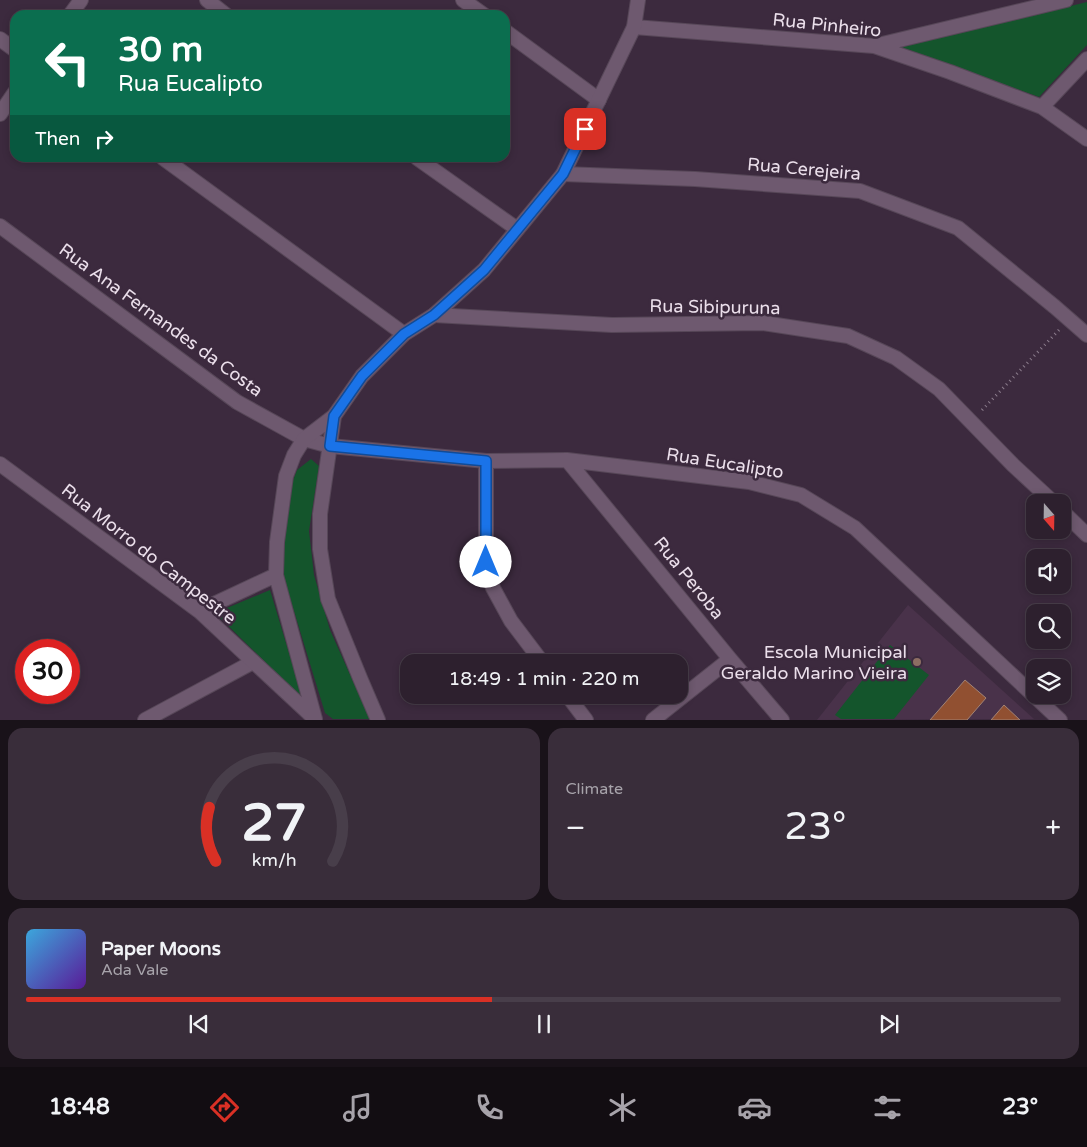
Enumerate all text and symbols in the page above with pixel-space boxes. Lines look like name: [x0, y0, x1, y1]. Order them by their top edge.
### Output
street label: Rua Pinheiro: [772, 8, 882, 42]
text: 30 m: [118, 29, 203, 71]
icon: left: [35, 30, 100, 95]
text: Rua Eucalipto: [118, 71, 263, 97]
pin: [564, 108, 606, 150]
icon: arrive: [571, 115, 599, 143]
icon: right: [90, 125, 118, 153]
text: Then: [35, 128, 80, 150]
street label: Rua Cerejeira: [746, 153, 862, 185]
street label: Rua Ana Fernandes da Costa: [55, 239, 267, 401]
street label: Rua Sibipuruna: [649, 295, 781, 319]
street label: Rua Eucalipto: [665, 443, 785, 483]
street label: Rua Morro do Campestre: [57, 479, 241, 629]
north arrow: [1026, 494, 1071, 539]
map controls: [1026, 494, 1071, 704]
street label: Rua Peroba: [649, 532, 729, 624]
position arrow: [459, 535, 511, 587]
button: sound: [1026, 549, 1071, 594]
button: search: [1026, 604, 1071, 649]
speed limit sign: 30: [15, 639, 80, 704]
place label: Escola Municipal Geraldo Marino Vieira: [721, 641, 907, 684]
marker: Escola Municipal Geraldo Marino Vieira: [911, 656, 923, 668]
button: layers: [1026, 659, 1071, 704]
text: 18:49 · 1 min · 220 m: [448, 668, 640, 690]
text: Climate: [566, 779, 623, 799]
text: 27: [241, 792, 306, 855]
text: 23°: [784, 804, 846, 850]
text: −: [566, 811, 585, 845]
text: +: [1045, 811, 1061, 845]
text: km/h: [251, 850, 296, 871]
text: Paper Moons: [101, 938, 221, 960]
text: Ada Vale: [101, 960, 168, 980]
icon: previous: [185, 1010, 213, 1038]
icon: pause: [530, 1010, 558, 1038]
icon: next: [875, 1010, 903, 1038]
icon: directions: [207, 1090, 242, 1125]
icon: music: [340, 1090, 375, 1125]
icon: phone: [472, 1090, 507, 1125]
icon: climate: [605, 1090, 640, 1125]
icon: car: [737, 1090, 772, 1125]
icon: filters: [870, 1090, 905, 1125]
text: 18:48: [49, 1094, 110, 1120]
text: 23°: [1002, 1094, 1038, 1120]

